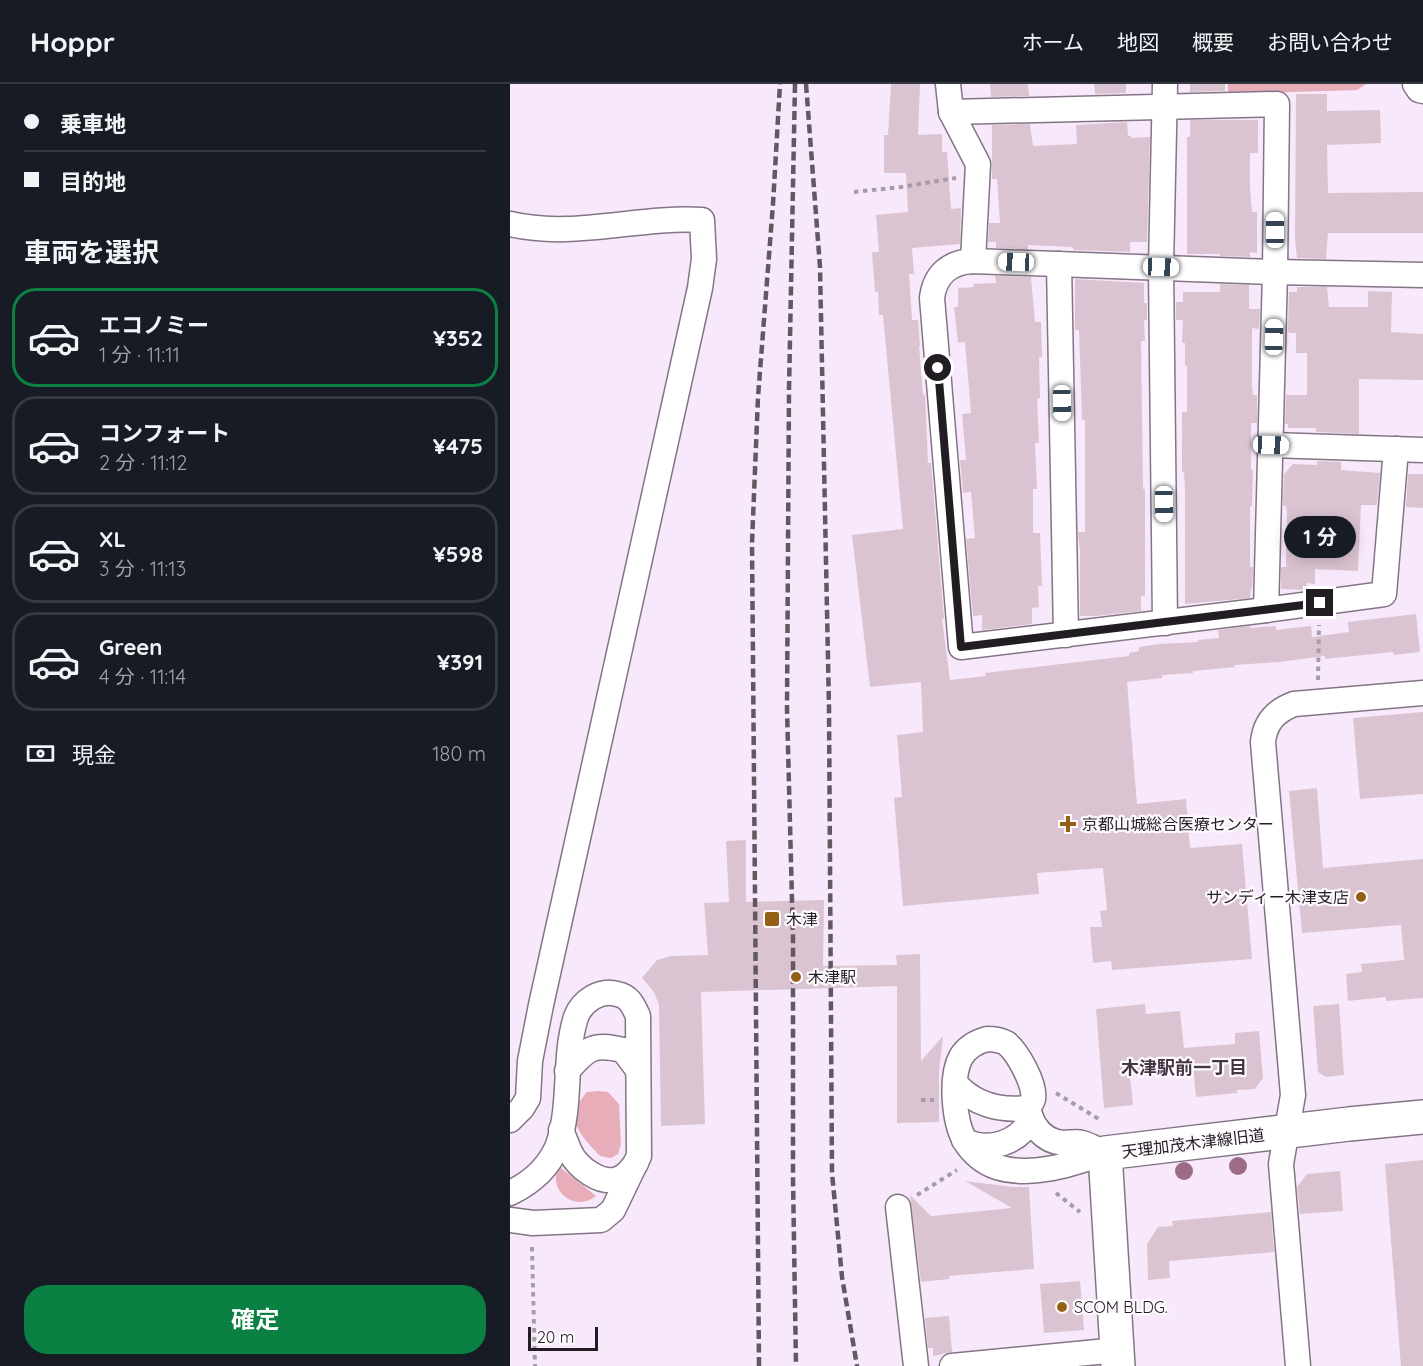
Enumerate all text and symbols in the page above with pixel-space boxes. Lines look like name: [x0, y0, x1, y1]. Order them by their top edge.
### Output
text: Hoppr: [30, 24, 115, 59]
text: ホーム: [1022, 29, 1084, 55]
text: 地図: [1117, 29, 1159, 55]
text: 概要: [1192, 29, 1234, 55]
text: お問い合わせ: [1267, 29, 1393, 55]
text: 乗車地: [60, 110, 126, 138]
text: 目的地: [60, 168, 126, 196]
car: [1266, 212, 1284, 248]
text: 車両を選択: [24, 235, 159, 269]
car: [998, 252, 1034, 272]
car: [1143, 257, 1179, 277]
icon: car: [27, 311, 81, 365]
text: エコノミー: [99, 311, 209, 339]
car: [1265, 319, 1283, 355]
text: ¥352: [433, 324, 483, 352]
text: 1 分 · 11:11: [99, 342, 180, 367]
route start: [924, 354, 951, 381]
car: [1053, 385, 1071, 421]
icon: car: [27, 419, 81, 473]
text: コンフォート: [99, 419, 230, 447]
text: ¥475: [433, 432, 483, 460]
car: [1253, 435, 1289, 455]
text: 2 分 · 11:12: [99, 450, 187, 475]
car: [1155, 486, 1173, 522]
callout: 1 分: [1284, 516, 1356, 558]
text: 1 分: [1303, 524, 1337, 549]
text: XL: [99, 525, 126, 553]
icon: car: [27, 527, 81, 581]
text: ¥598: [433, 540, 483, 568]
text: 3 分 · 11:13: [99, 556, 186, 581]
route end: [1306, 589, 1333, 616]
text: Green: [99, 633, 162, 661]
icon: car: [27, 635, 81, 689]
text: ¥391: [437, 648, 483, 676]
text: 4 分 · 11:14: [99, 664, 186, 689]
icon: cash: [24, 737, 57, 770]
text: 現金: [72, 741, 116, 769]
text: 180 m: [432, 741, 486, 766]
place label: 京都山城総合医療センター: [1082, 814, 1274, 834]
marker: 京都山城総合医療センター: [1059, 815, 1077, 833]
place label: サンディー木津支店: [1206, 887, 1349, 907]
marker: サンディー木津支店: [1354, 890, 1368, 904]
place label: 木津: [786, 909, 818, 929]
marker: 木津: [763, 910, 781, 928]
place label: 木津駅: [808, 967, 856, 987]
marker: 木津駅: [789, 970, 803, 984]
district label: 木津駅前一丁目: [1121, 1056, 1247, 1079]
street label: 天理加茂木津線旧道: [1120, 1124, 1266, 1162]
button: 確定: [24, 1285, 486, 1354]
place label: SCOM BLDG.: [1074, 1297, 1168, 1317]
marker: SCOM BLDG.: [1055, 1300, 1069, 1314]
scale bar: [528, 1324, 598, 1352]
text: 20 m: [537, 1327, 574, 1347]

